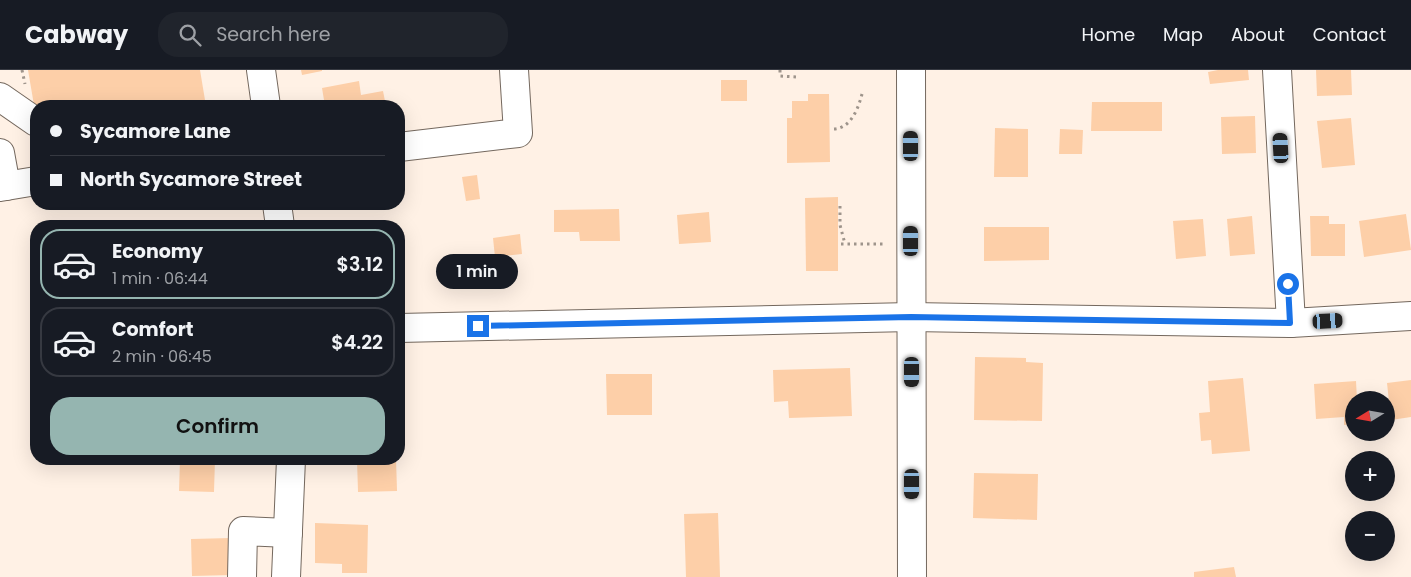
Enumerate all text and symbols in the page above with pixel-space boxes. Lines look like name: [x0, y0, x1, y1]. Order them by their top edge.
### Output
search box: [158, 12, 508, 57]
text: Cabway: [25, 18, 128, 51]
icon: search: [176, 21, 204, 49]
text: Search here: [216, 21, 331, 48]
text: Home: [1081, 22, 1135, 47]
text: Map: [1163, 22, 1203, 47]
text: About: [1231, 22, 1285, 47]
text: Contact: [1313, 22, 1386, 47]
text: Sycamore Lane: [80, 118, 231, 145]
car: [903, 131, 918, 161]
car: [1272, 133, 1289, 163]
text: North Sycamore Street: [80, 166, 302, 193]
car: [903, 226, 918, 256]
text: Economy: [112, 238, 203, 265]
icon: car: [52, 242, 97, 287]
text: $3.12: [336, 251, 383, 278]
callout: 1 min: [437, 254, 519, 288]
text: 1 min: [456, 260, 498, 283]
text: 1 min · 06:44: [112, 267, 208, 290]
route start: [1277, 273, 1299, 295]
car: [1312, 313, 1343, 329]
route end: [467, 315, 489, 337]
text: Comfort: [112, 316, 194, 343]
icon: car: [52, 320, 97, 365]
text: $4.22: [331, 329, 383, 356]
text: 2 min · 06:45: [112, 345, 212, 368]
car: [904, 357, 919, 387]
north arrow: [1345, 391, 1395, 441]
map controls: [1345, 391, 1395, 561]
button: Confirm: [50, 397, 385, 455]
button: +: [1345, 451, 1395, 501]
car: [904, 469, 919, 499]
button: −: [1345, 511, 1395, 561]

